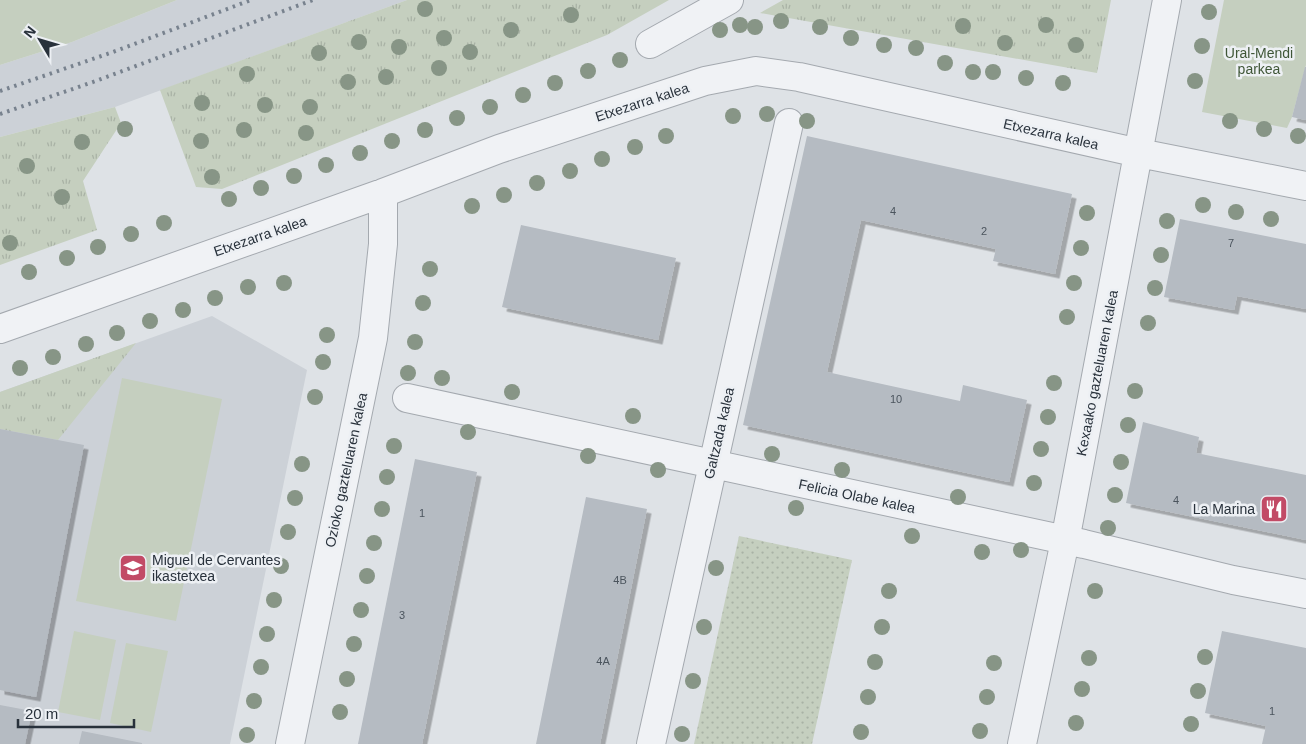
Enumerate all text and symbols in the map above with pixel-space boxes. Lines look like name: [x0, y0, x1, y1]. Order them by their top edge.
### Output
north arrow: [15, 15, 65, 65]
text: N: [20, 23, 39, 41]
park label: Ural-Mendi parkea: [1225, 45, 1293, 77]
street label: Etxezarra kalea: [593, 79, 691, 125]
street label: Etxezarra kalea: [1002, 115, 1100, 153]
house number: 4: [890, 205, 896, 217]
street label: Etxezarra kalea: [211, 213, 309, 259]
house number: 2: [981, 225, 987, 237]
house number: 7: [1228, 237, 1234, 249]
street label: Kexaako gazteluaren kalea: [1073, 288, 1121, 457]
street label: Galtzada kalea: [701, 385, 737, 480]
street label: Ozioko gazteluaren kalea: [322, 391, 370, 549]
house number: 10: [890, 393, 902, 405]
street label: Felicia Olabe kalea: [797, 476, 917, 516]
house number: 4: [1173, 494, 1179, 506]
restaurant icon: La Marina: [1259, 494, 1289, 524]
place label: La Marina: [1193, 501, 1255, 517]
house number: 1: [419, 507, 425, 519]
place label: Miguel de Cervantes ikastetxea: [152, 552, 280, 584]
school or university icon: Miguel de Cervantes ikastetxea: [118, 553, 148, 583]
house number: 4B: [613, 574, 627, 586]
house number: 3: [399, 609, 405, 621]
house number: 4A: [596, 655, 610, 667]
scale bar: [18, 696, 134, 728]
text: 20 m: [25, 705, 58, 722]
house number: 1: [1269, 705, 1275, 717]

